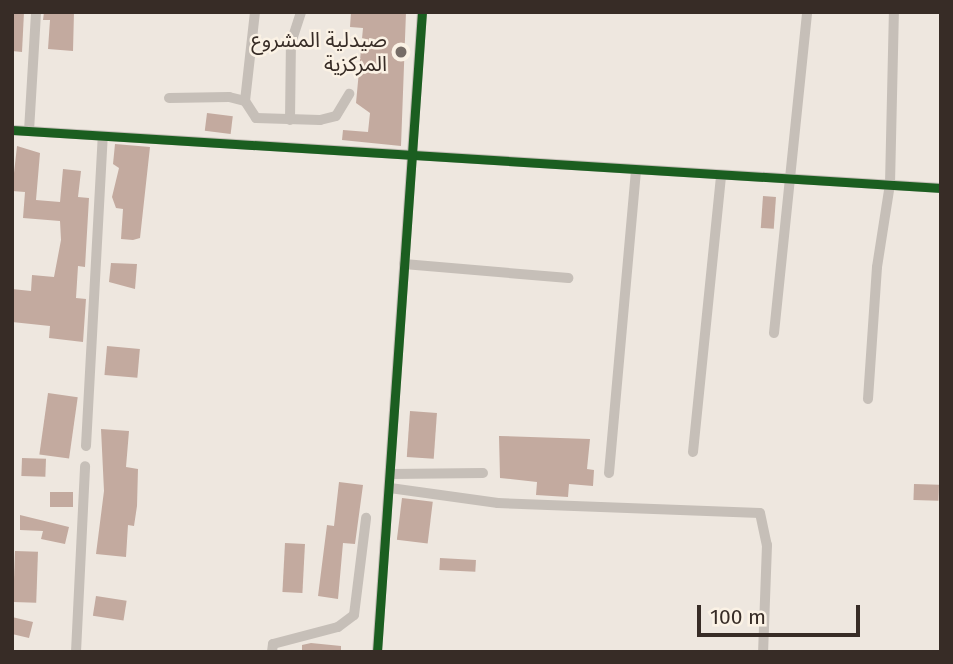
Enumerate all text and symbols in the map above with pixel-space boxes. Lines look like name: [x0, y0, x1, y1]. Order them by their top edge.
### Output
place label: صيدلية المشروع المركزية: [251, 27, 387, 77]
marker: صيدلية المشروع المركزية: [393, 44, 409, 60]
scale bar: [701, 590, 864, 634]
text: 100 m: [710, 604, 766, 630]

